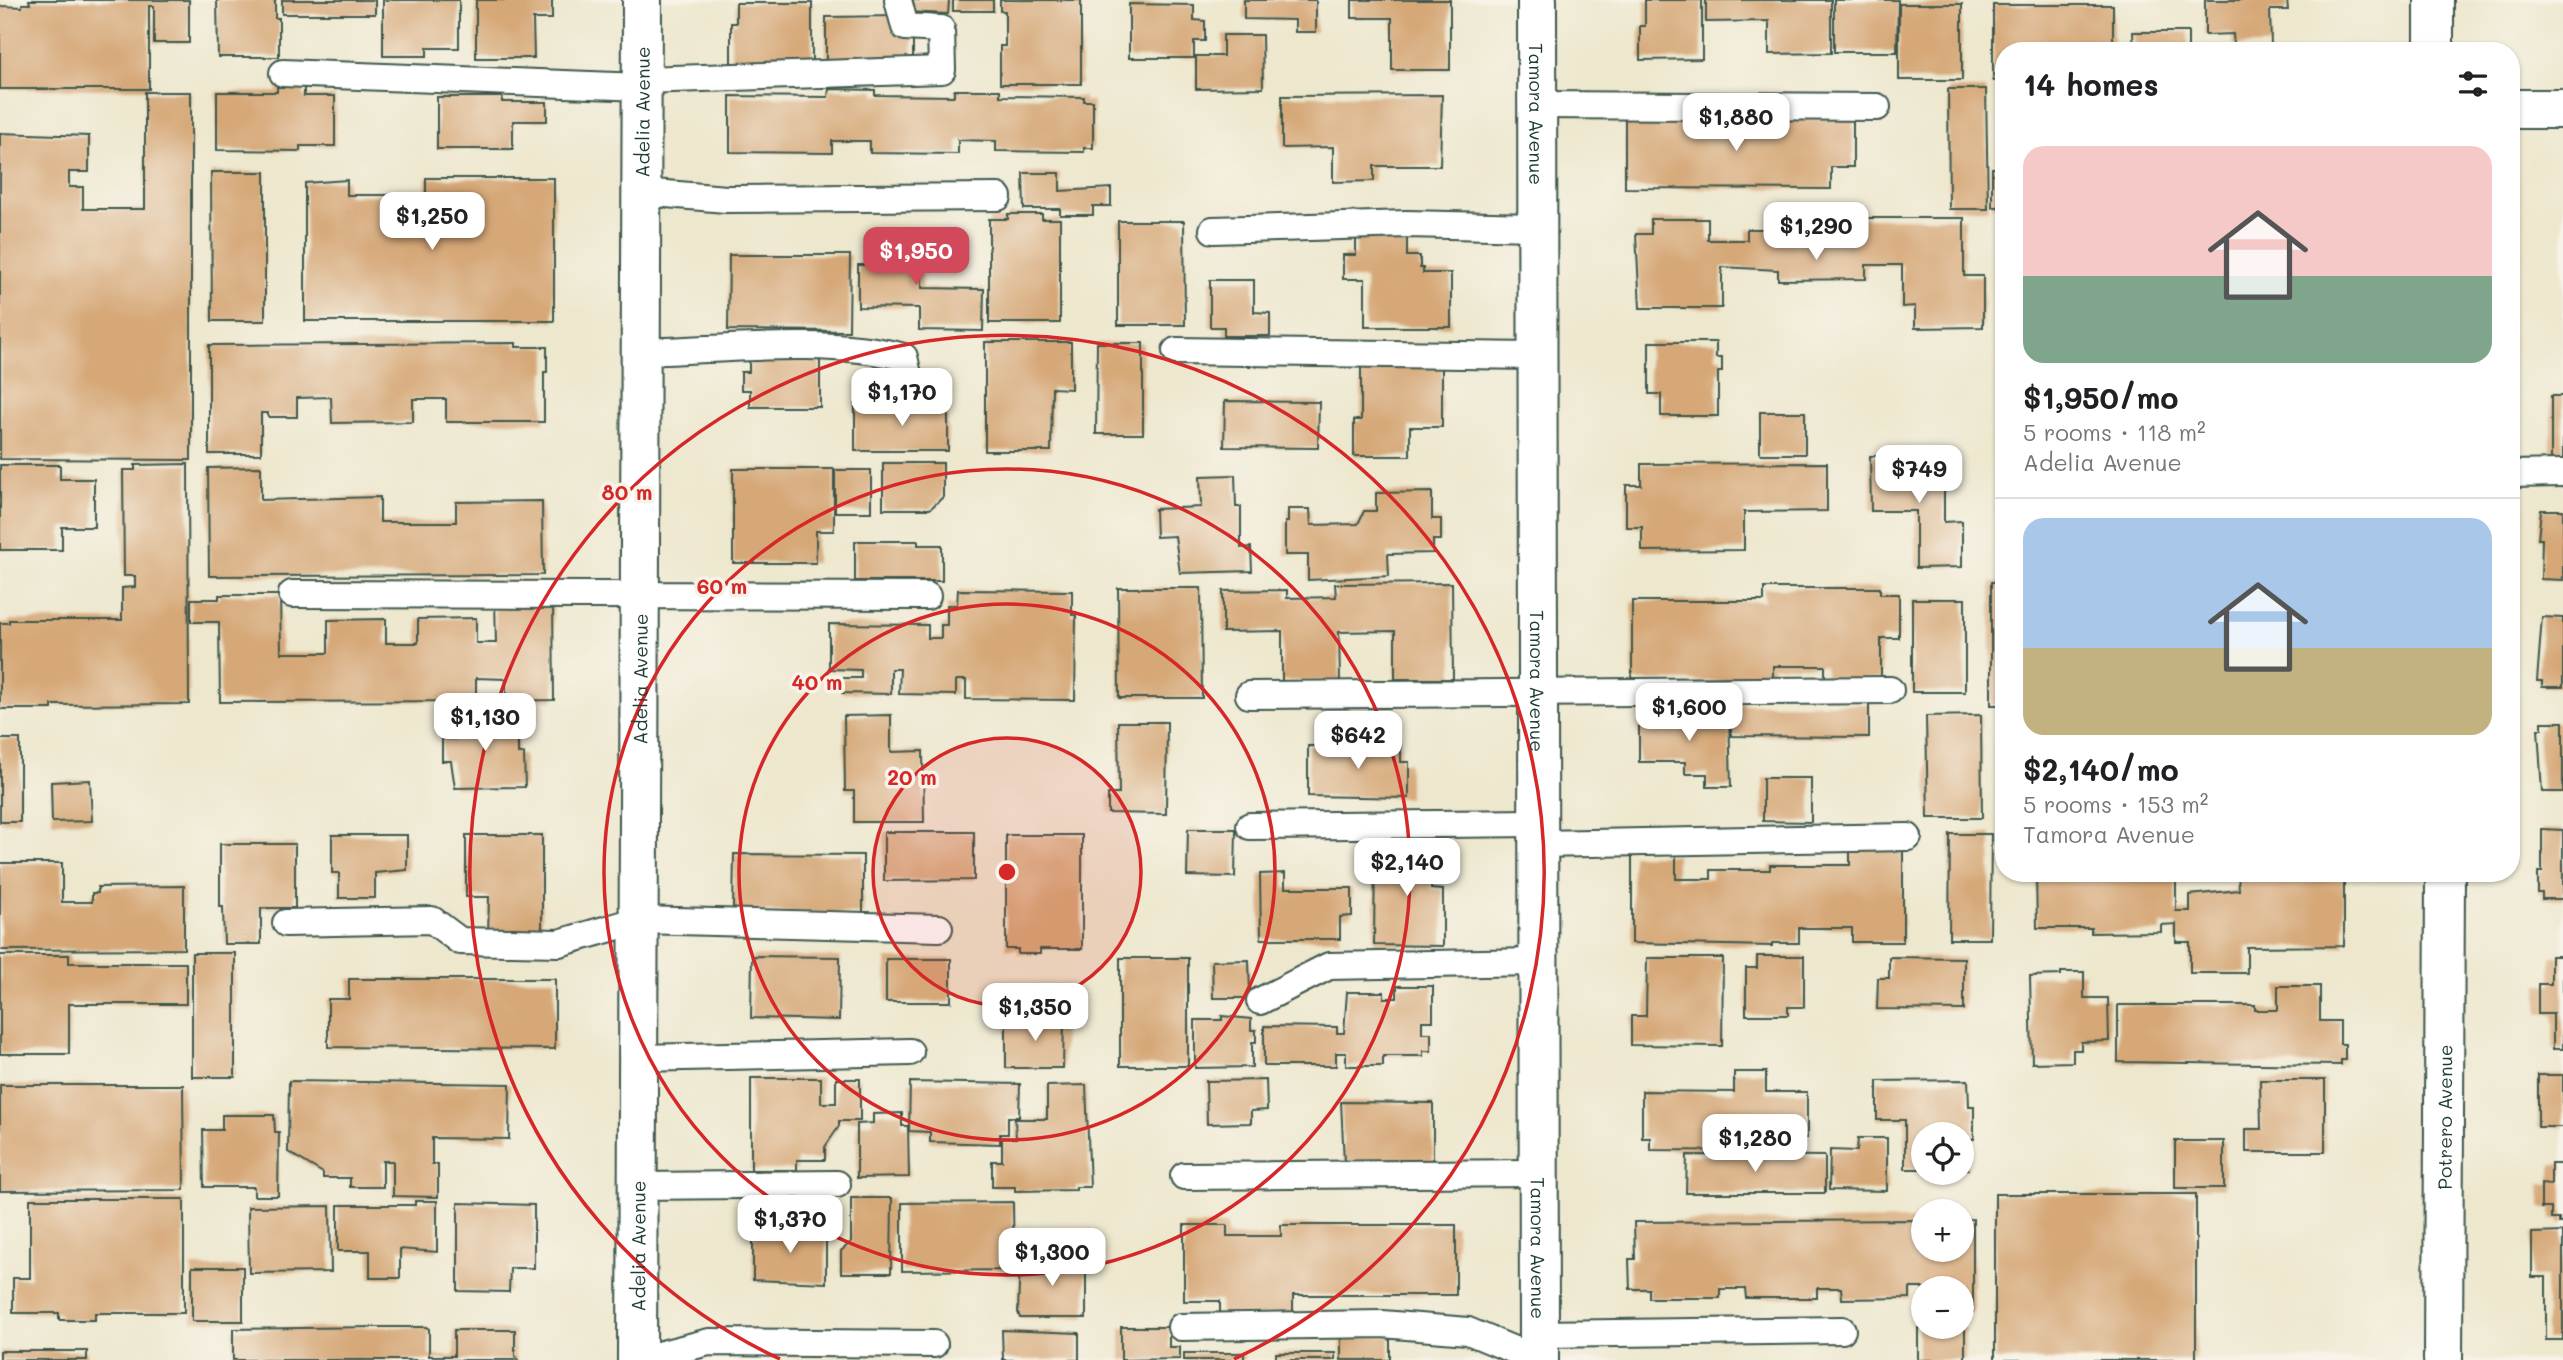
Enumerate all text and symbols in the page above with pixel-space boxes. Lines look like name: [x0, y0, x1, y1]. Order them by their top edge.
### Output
street label: Tamora Avenue: [1525, 43, 1550, 185]
street label: Adelia Avenue: [629, 46, 654, 178]
text: 14 homes: [2023, 64, 2159, 104]
icon: filters: [2454, 65, 2492, 103]
pin: $1,880: [1679, 94, 1793, 153]
text: $1,880: [1699, 101, 1773, 131]
pin: $1,250: [375, 192, 489, 252]
icon: home: [2195, 192, 2321, 318]
text: $1,250: [396, 200, 468, 230]
pin: $1,290: [1759, 202, 1873, 262]
text: $1,290: [1780, 210, 1852, 240]
pin: $1,950: [859, 228, 973, 287]
text: $1,950: [879, 235, 953, 265]
pin: $1,170: [845, 368, 959, 428]
text: $1,170: [867, 376, 937, 406]
text: $1,950/mo: [2023, 377, 2178, 417]
text: 5 rooms · 118 m²: [2023, 417, 2206, 447]
pin: $749: [1878, 446, 1960, 505]
text: Adelia Avenue: [2023, 447, 2182, 477]
text: $749: [1891, 453, 1947, 483]
text: 80 m: [602, 478, 652, 505]
icon: home: [2195, 564, 2321, 690]
text: 60 m: [697, 572, 747, 599]
street label: Tamora Avenue: [1525, 610, 1551, 752]
street label: Adelia Avenue: [627, 613, 652, 745]
text: 40 m: [791, 668, 843, 695]
pin: $1,600: [1632, 684, 1746, 743]
text: $1,600: [1652, 691, 1726, 721]
pin: $1,130: [428, 694, 542, 753]
text: $1,130: [450, 701, 520, 731]
pin: $642: [1317, 712, 1399, 771]
text: $642: [1330, 719, 1386, 749]
text: $2,140/mo: [2023, 749, 2179, 789]
text: 20 m: [887, 763, 937, 790]
text: 5 rooms · 153 m²: [2023, 789, 2208, 819]
text: Tamora Avenue: [2023, 819, 2195, 849]
pin: $2,140: [1350, 838, 1464, 898]
text: $2,140: [1370, 846, 1444, 876]
centre of rings: [995, 860, 1019, 884]
pin: $1,350: [978, 984, 1092, 1043]
text: $1,350: [998, 991, 1072, 1021]
street label: Potrero Avenue: [2431, 1044, 2457, 1190]
pin: $1,280: [1698, 1114, 1812, 1174]
text: $1,280: [1718, 1122, 1792, 1152]
map controls: [1911, 1122, 1974, 1339]
button: locate: [1911, 1122, 1974, 1185]
street label: Tamora Avenue: [1526, 1177, 1551, 1319]
street label: Adelia Avenue: [625, 1180, 650, 1312]
pin: $1,370: [733, 1196, 847, 1255]
button: +: [1911, 1199, 1974, 1262]
text: $1,370: [754, 1203, 826, 1233]
pin: $1,300: [995, 1228, 1109, 1288]
text: $1,300: [1015, 1236, 1089, 1266]
button: −: [1911, 1276, 1974, 1339]

